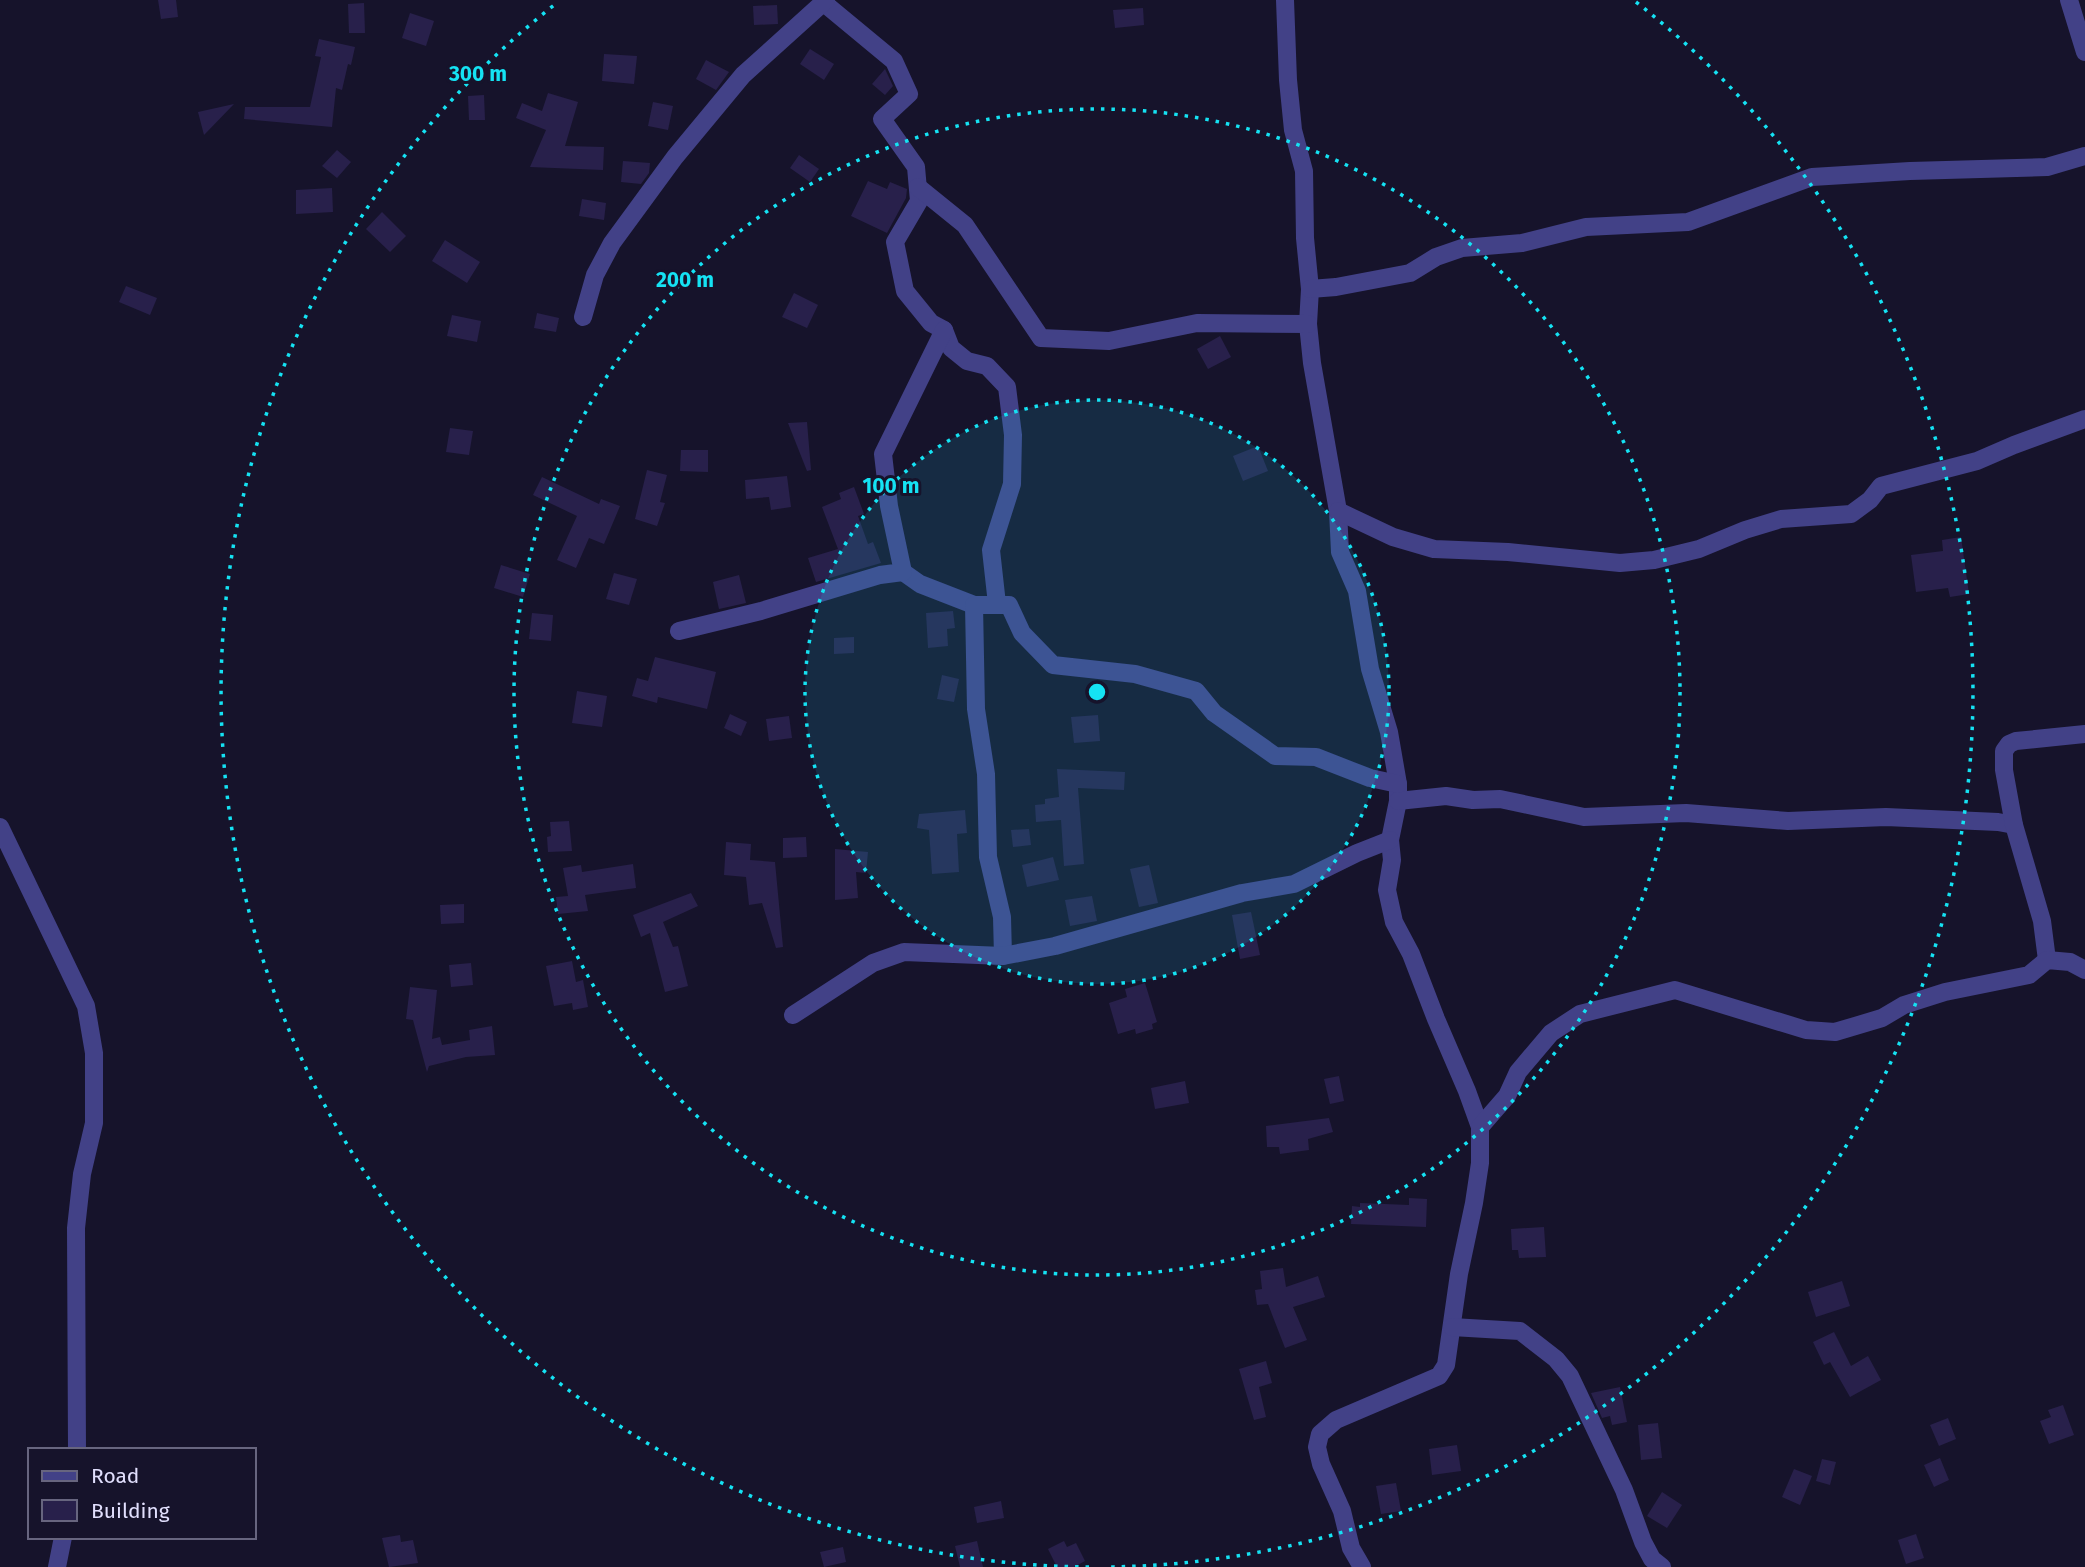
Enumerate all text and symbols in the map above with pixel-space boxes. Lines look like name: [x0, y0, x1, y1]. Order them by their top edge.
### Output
text: 300 m: [448, 61, 507, 87]
text: 200 m: [656, 267, 714, 293]
text: 100 m: [862, 473, 920, 499]
centre of rings: [1085, 680, 1109, 704]
legend: [28, 1448, 256, 1539]
text: Road: [91, 1463, 139, 1489]
text: Building: [91, 1498, 170, 1524]

